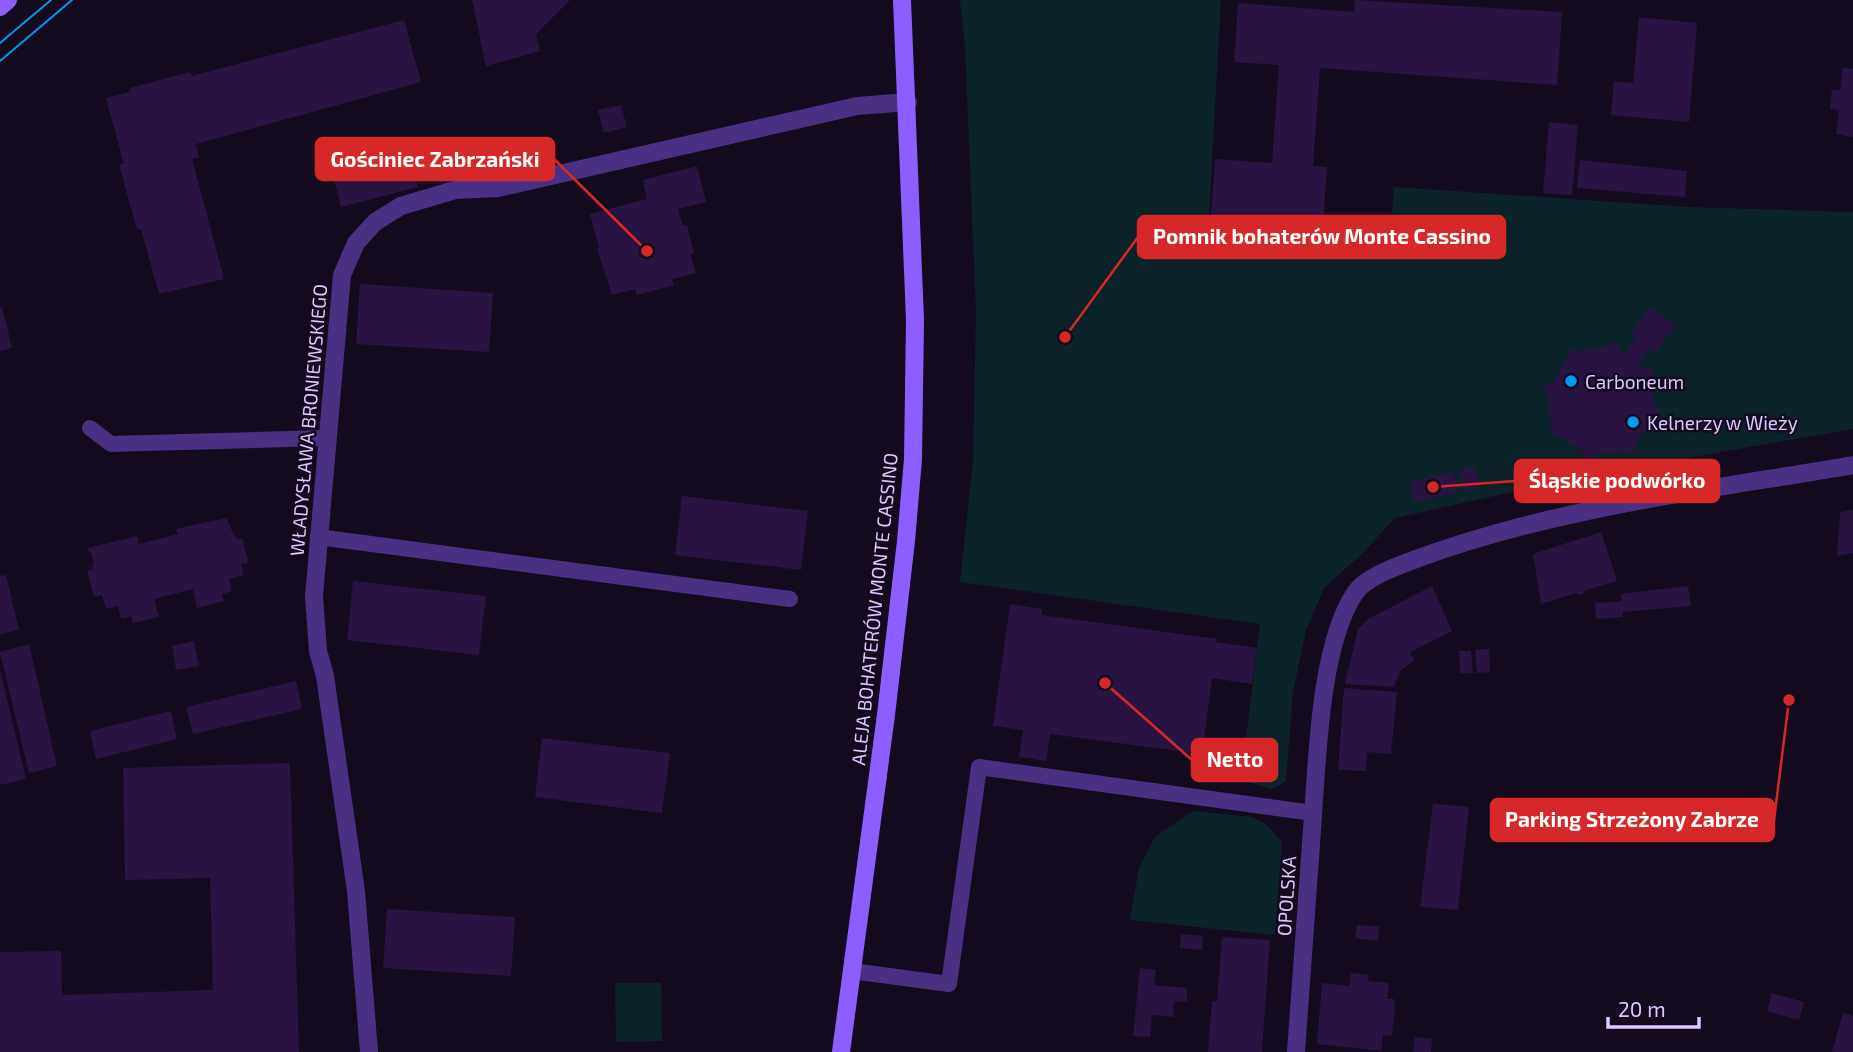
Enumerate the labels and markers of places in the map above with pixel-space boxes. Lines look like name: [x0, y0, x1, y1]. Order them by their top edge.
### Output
callout: Gościniec Zabrzański: [316, 138, 554, 180]
callout: Pomnik bohaterów Monte Cassino: [1138, 216, 1505, 258]
place label: Carboneum: [1585, 370, 1684, 393]
marker: Carboneum: [1563, 373, 1579, 389]
place label: Kelnerzy w Wieży: [1647, 411, 1798, 434]
marker: Kelnerzy w Wieży: [1625, 414, 1641, 430]
callout: Śląskie podwórko: [1515, 460, 1719, 502]
callout: Netto: [1192, 739, 1277, 781]
callout: Parking Strzeżony Zabrze: [1491, 799, 1774, 841]

